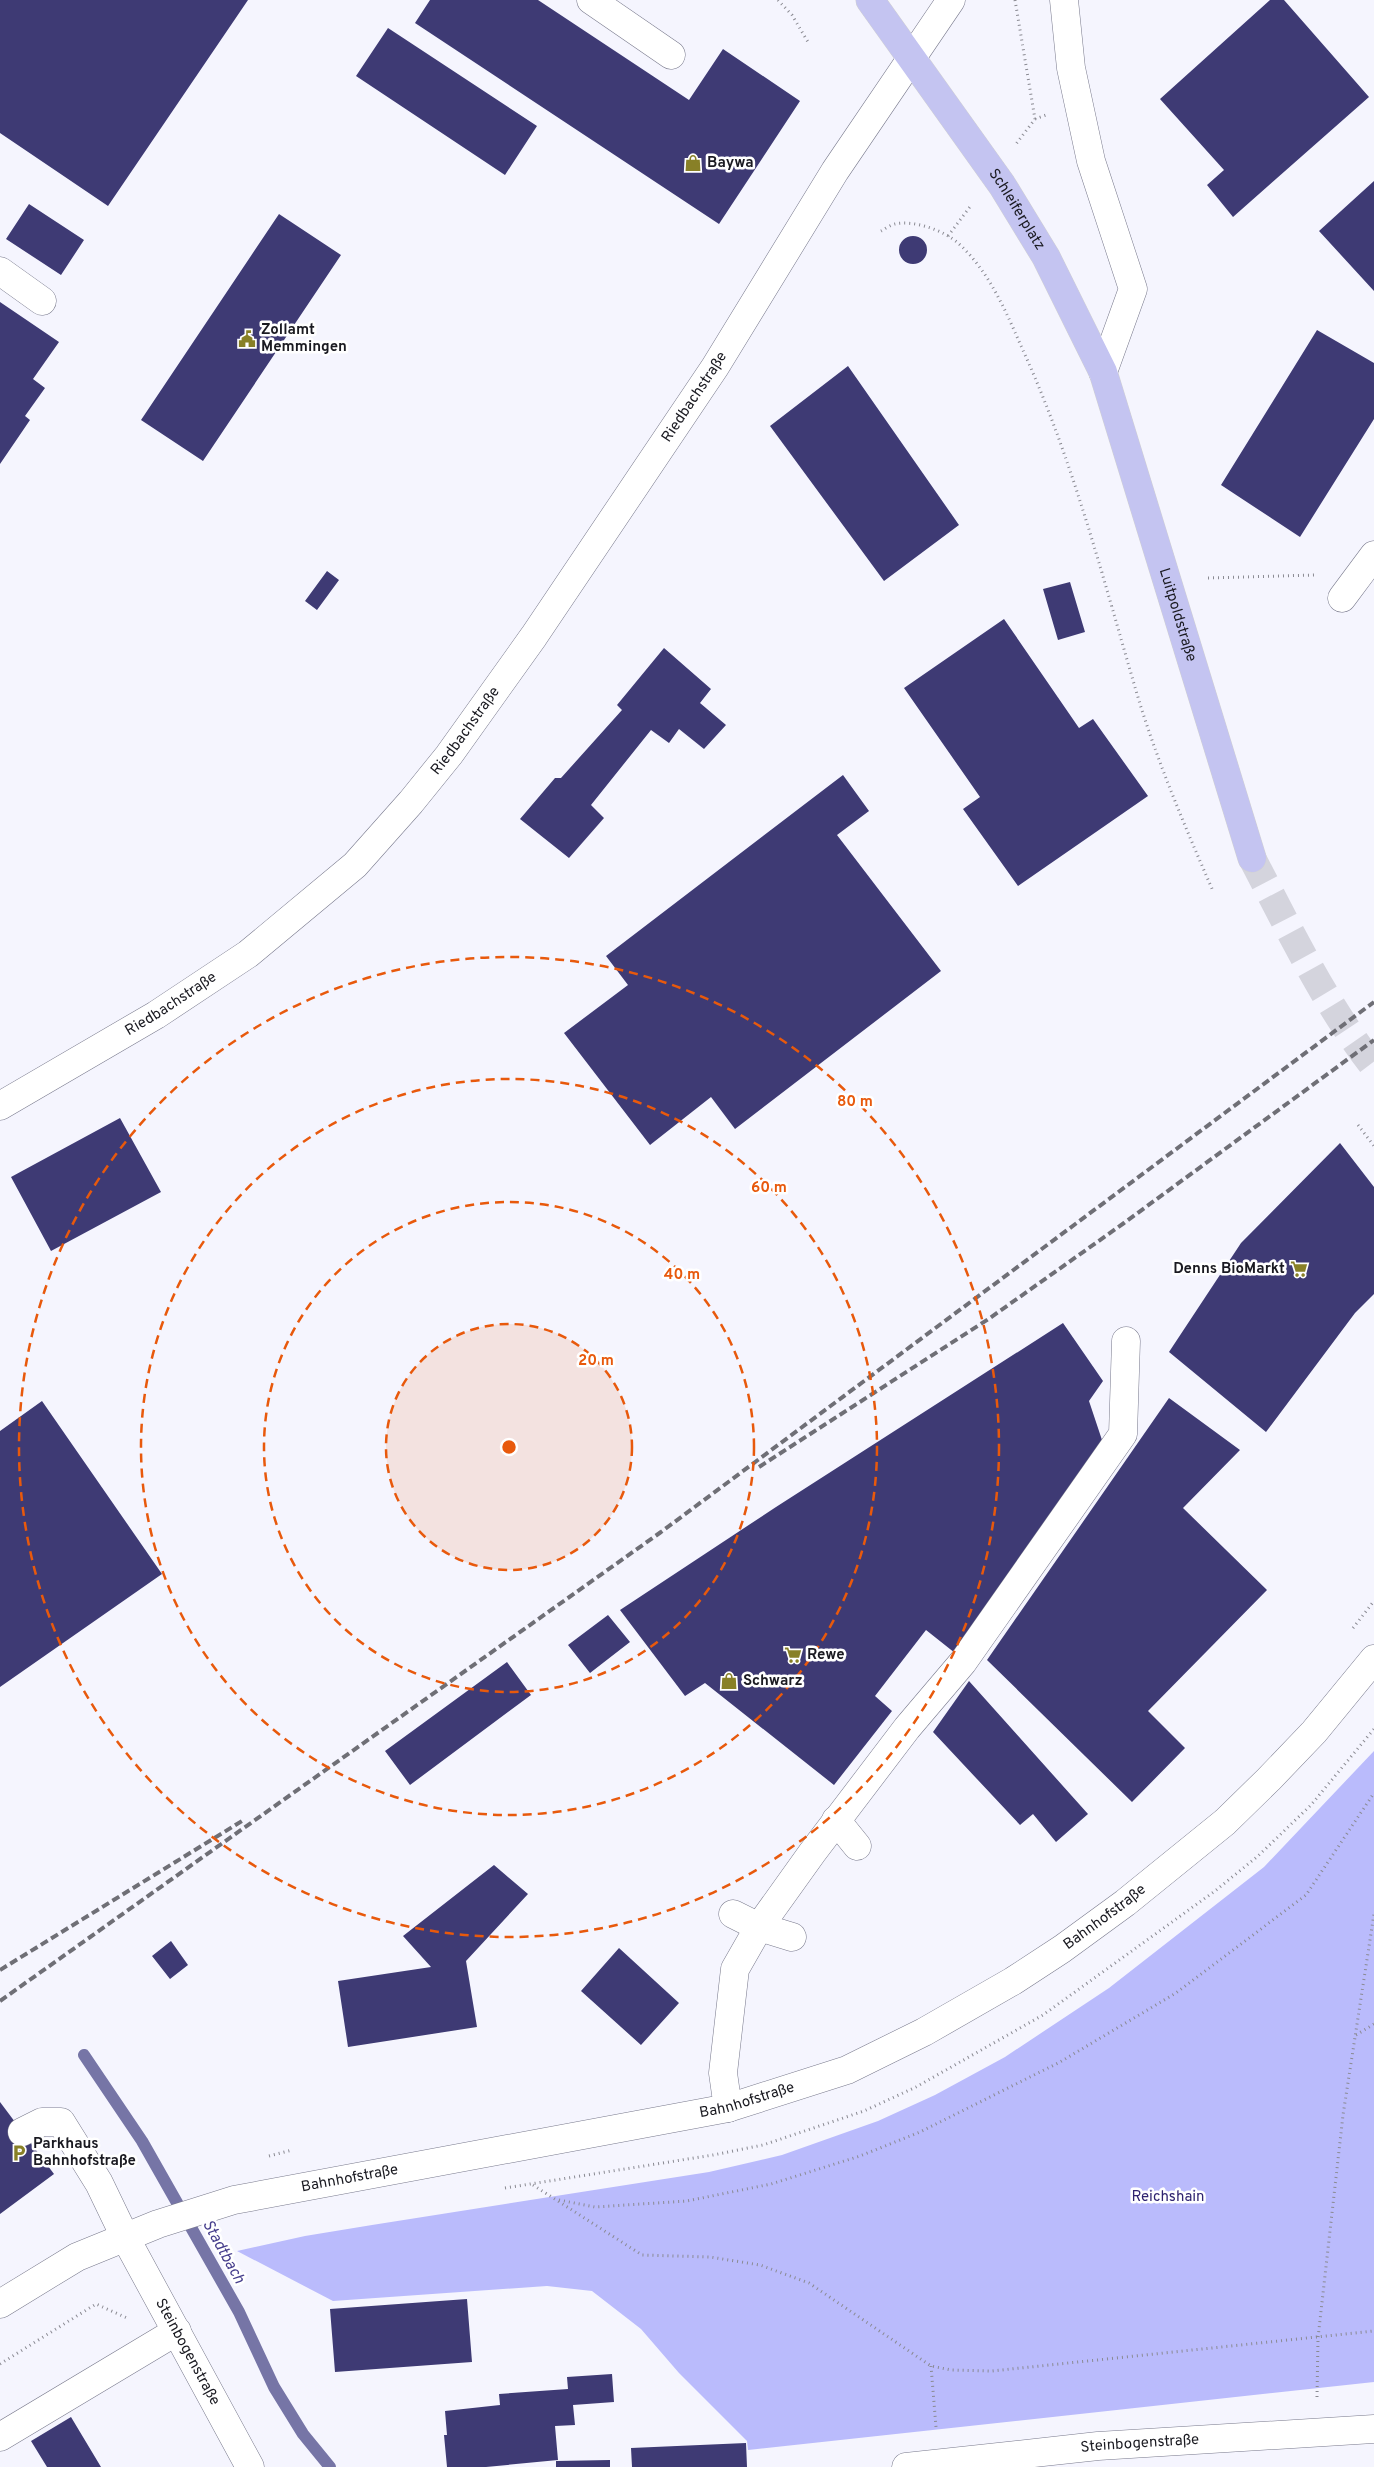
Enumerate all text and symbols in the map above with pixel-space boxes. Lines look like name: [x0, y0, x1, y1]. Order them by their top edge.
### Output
shop icon: Baywa: [683, 153, 703, 173]
place label: Baywa: [707, 154, 754, 173]
street label: Schleiferplatz: [984, 165, 1049, 254]
place label: Zollamt Memmingen: [261, 321, 347, 357]
public building icon: Zollamt Memmingen: [237, 329, 257, 349]
street label: Riedbachstraße: [657, 348, 732, 446]
street label: Luitpoldstraße: [1154, 566, 1201, 664]
street label: Riedbachstraße: [427, 683, 504, 779]
street label: Riedbachstraße: [122, 968, 220, 1040]
text: 80 m: [837, 1093, 873, 1112]
text: 60 m: [751, 1179, 787, 1198]
supermarket icon: Denns BioMarkt: [1289, 1259, 1309, 1279]
place label: Denns BioMarkt: [1173, 1260, 1285, 1279]
text: 40 m: [664, 1266, 700, 1285]
text: 20 m: [578, 1352, 614, 1371]
centre of rings: [500, 1438, 518, 1456]
supermarket icon: Rewe: [783, 1645, 803, 1665]
place label: Rewe: [807, 1646, 845, 1665]
shop icon: Schwarz: [719, 1671, 739, 1691]
place label: Schwarz: [743, 1672, 803, 1691]
street label: Bahnhofstraße: [1060, 1880, 1150, 1954]
street label: Bahnhofstraße: [698, 2078, 797, 2123]
place label: Parkhaus Bahnhofstraße: [33, 2135, 136, 2171]
parking icon: Parkhaus Bahnhofstraße: [9, 2143, 29, 2163]
street label: Bahnhofstraße: [300, 2160, 400, 2197]
park label: Reichshain: [1131, 2188, 1205, 2207]
water label: Stadtbach: [197, 2216, 249, 2288]
street label: Steinbogenstraße: [151, 2295, 224, 2409]
street label: Steinbogenstraße: [1080, 2430, 1200, 2457]

